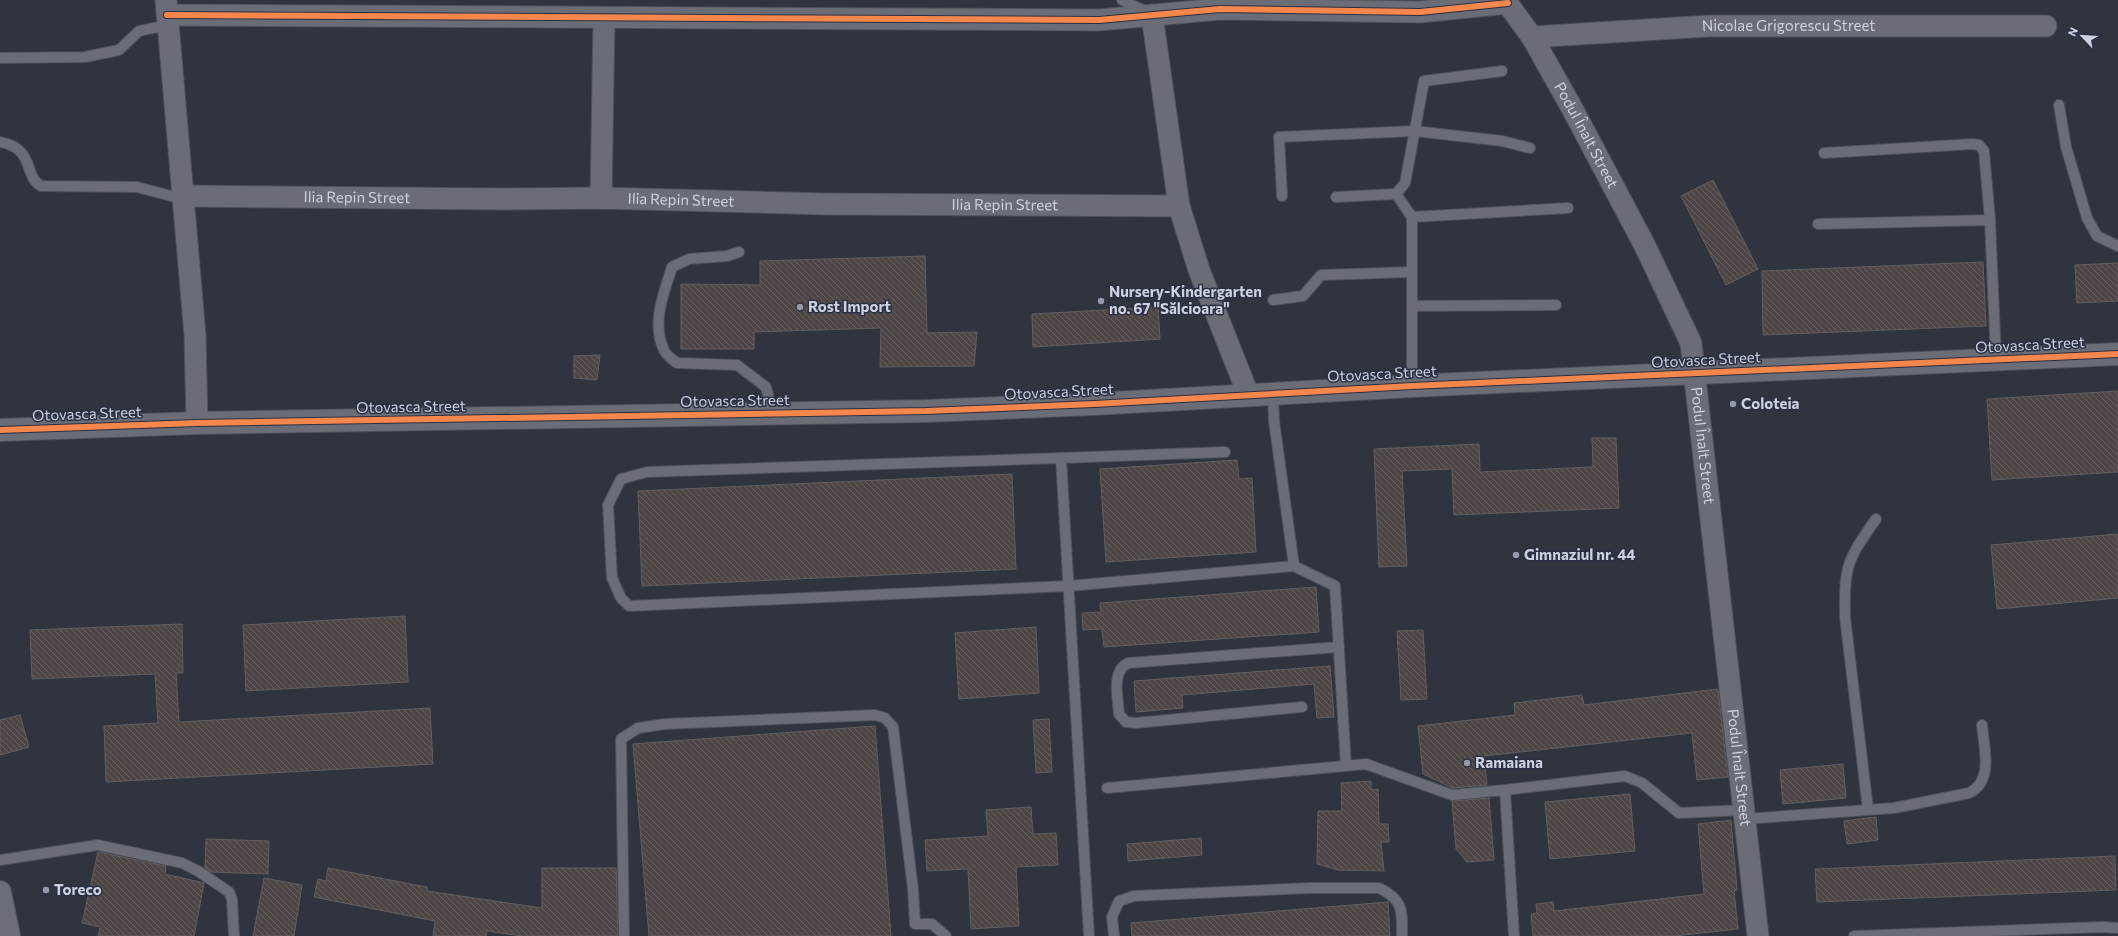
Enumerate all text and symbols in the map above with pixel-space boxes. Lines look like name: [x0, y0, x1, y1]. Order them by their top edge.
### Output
street label: Nicolae Grigorescu Street: [1701, 16, 1875, 34]
north arrow: [2062, 16, 2102, 56]
text: N: [2065, 25, 2080, 38]
street label: Podul Înalt Street: [1551, 79, 1623, 191]
street label: Ilia Repin Street: [304, 187, 410, 206]
street label: Ilia Repin Street: [627, 189, 735, 210]
street label: Ilia Repin Street: [951, 195, 1058, 213]
place label: Nursery-Kindergarten no. 67 "Sălcioara": [1109, 282, 1262, 317]
marker: Nursery-Kindergarten no. 67 "Sălcioara": [1096, 296, 1106, 306]
place label: Rost Import: [808, 297, 891, 315]
marker: Rost Import: [795, 302, 805, 312]
street label: Otovasca Street: [1975, 332, 2085, 356]
street label: Otovasca Street: [1651, 347, 1761, 371]
street label: Otovasca Street: [1327, 361, 1437, 385]
street label: Otovasca Street: [1004, 379, 1114, 403]
street label: Podul Înalt Street: [1688, 386, 1719, 505]
street label: Otovasca Street: [680, 390, 790, 410]
place label: Coloteia: [1741, 394, 1800, 412]
street label: Otovasca Street: [356, 396, 466, 416]
marker: Coloteia: [1728, 399, 1738, 409]
street label: Otovasca Street: [32, 402, 142, 424]
place label: Gimnaziul nr. 44: [1524, 545, 1636, 563]
marker: Gimnaziul nr. 44: [1511, 550, 1521, 560]
street label: Podul Înalt Street: [1724, 708, 1756, 827]
place label: Ramaiana: [1475, 753, 1543, 771]
marker: Ramaiana: [1462, 758, 1472, 768]
place label: Toreco: [54, 880, 102, 898]
marker: Toreco: [41, 885, 51, 895]

